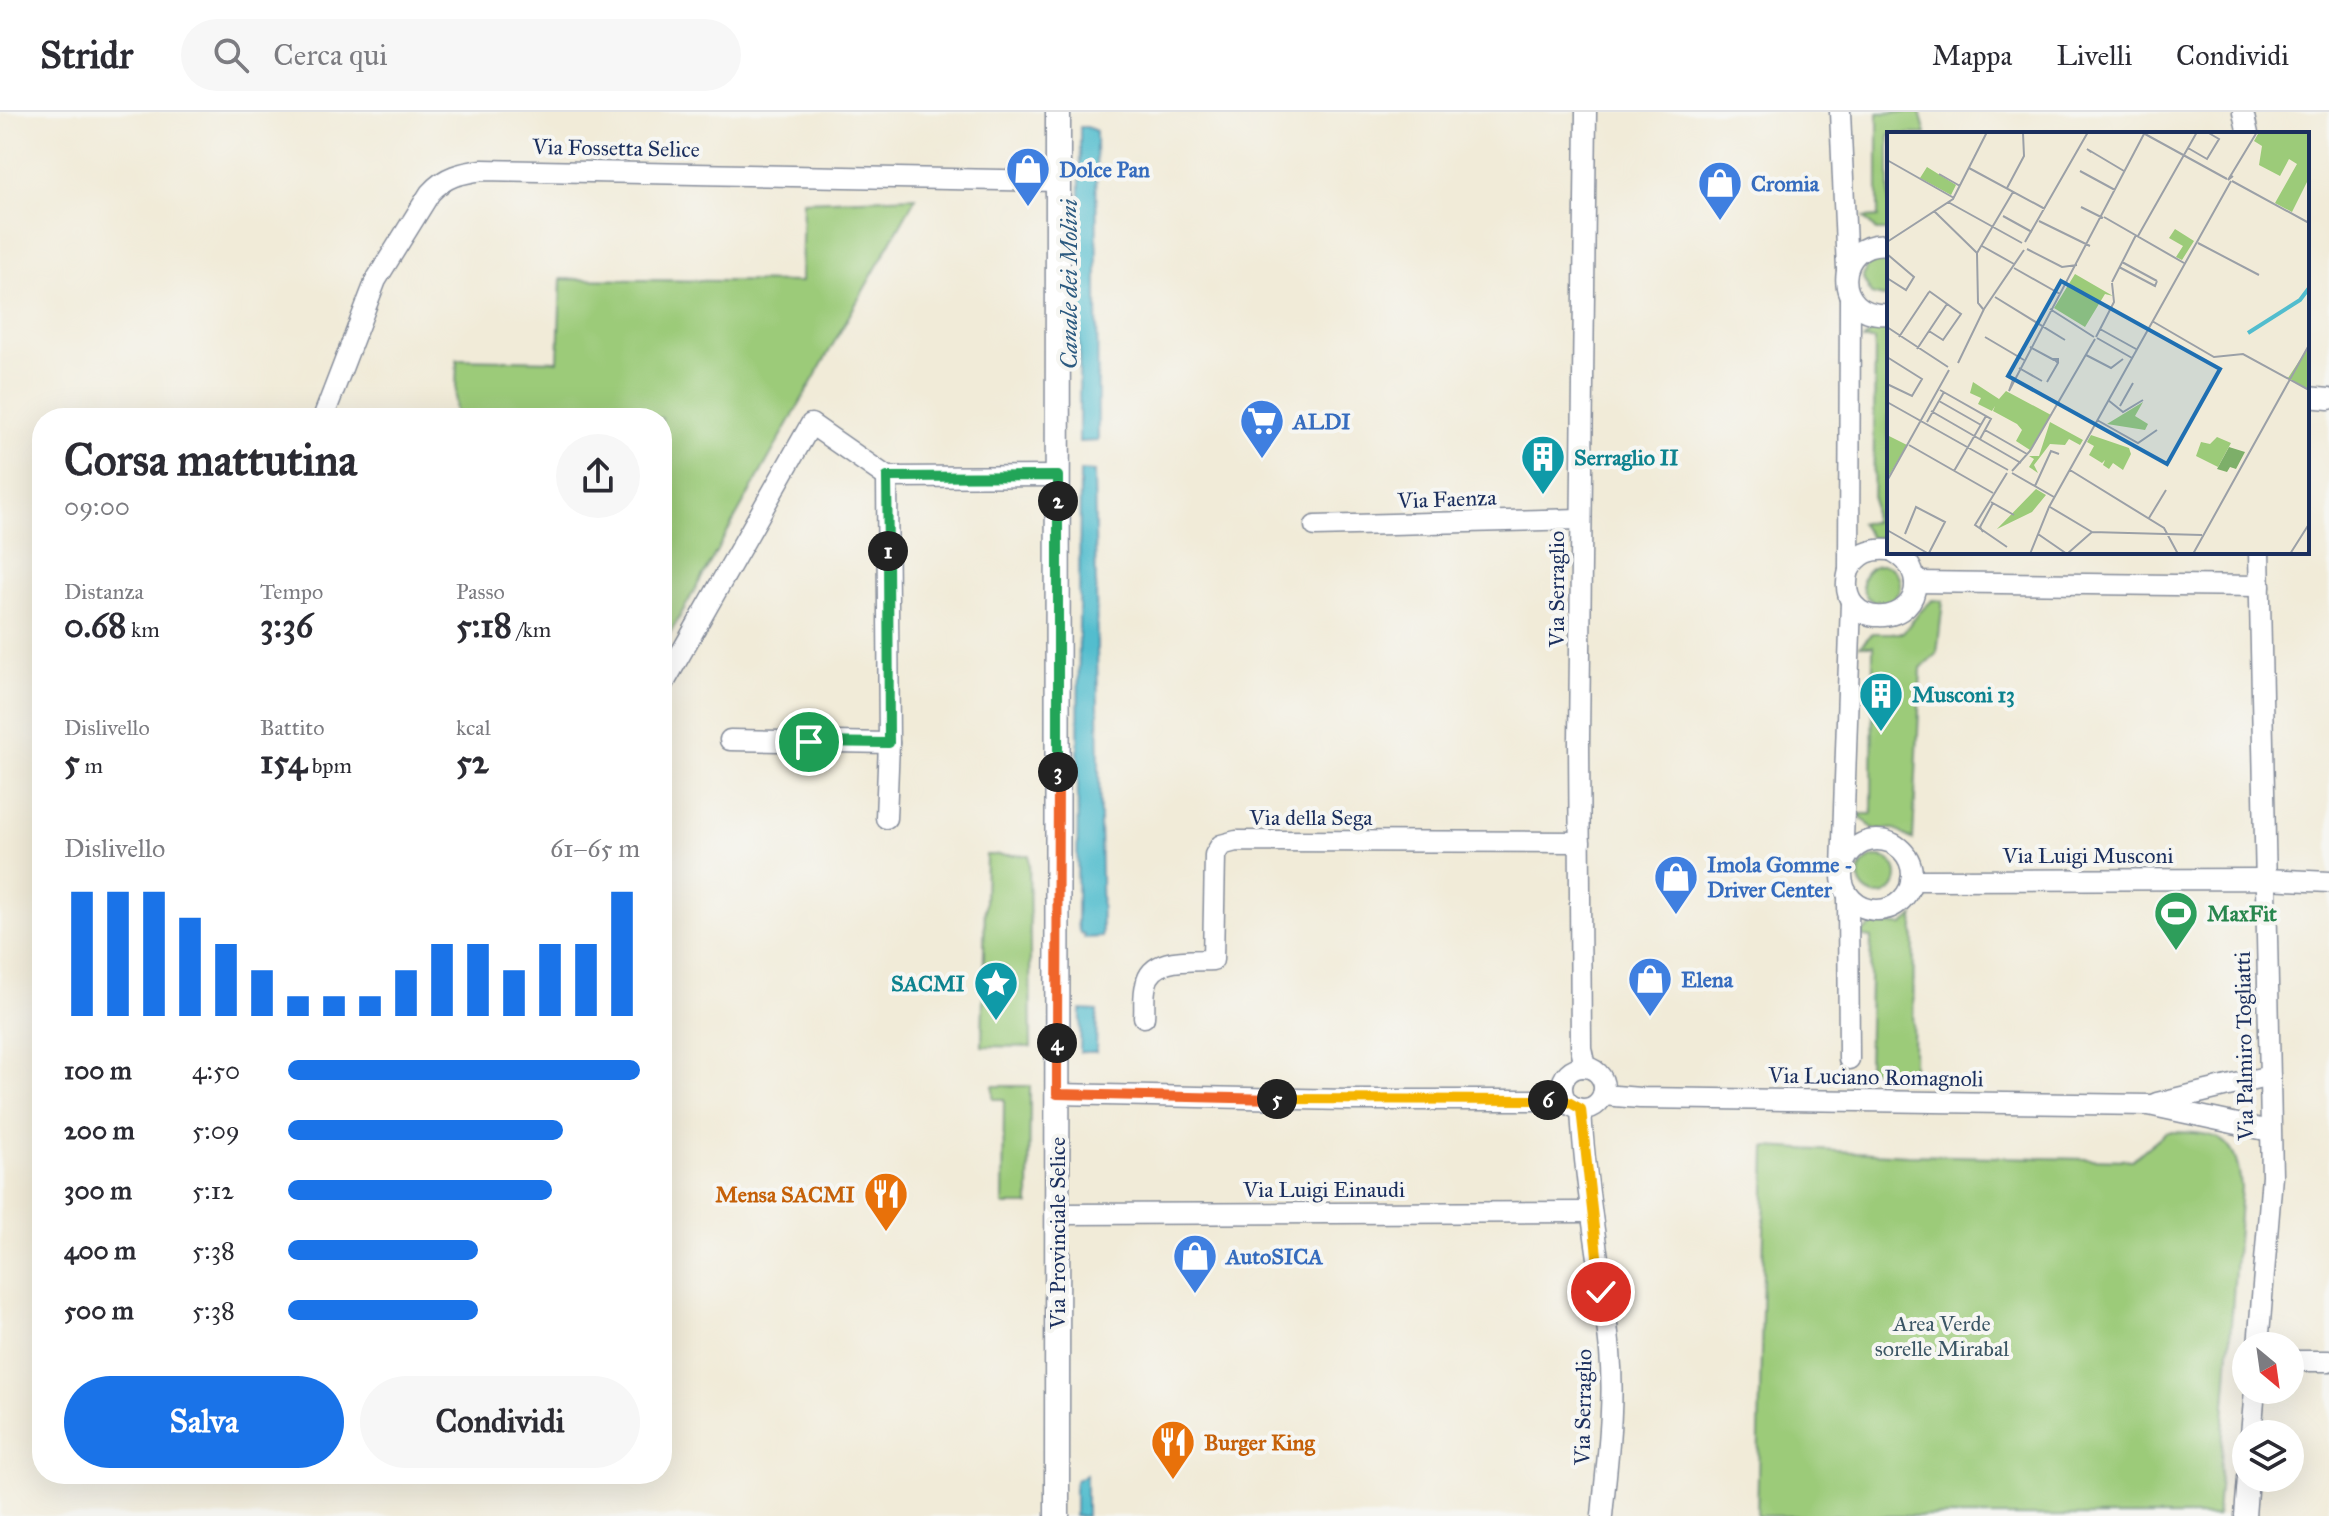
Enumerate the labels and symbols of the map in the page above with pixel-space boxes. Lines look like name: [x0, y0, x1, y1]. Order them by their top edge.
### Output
inset map: [1887, 132, 2309, 554]
street label: Via Fossetta Selice: [531, 133, 700, 163]
shop icon: Dolce Pan: [1004, 145, 1052, 208]
place label: Dolce Pan: [1059, 156, 1150, 183]
shop icon: Cromia: [1696, 159, 1744, 222]
place label: Cromia: [1751, 170, 1820, 197]
water label: Canale dei Molini: [1054, 199, 1084, 369]
supermarket icon: ALDI: [1238, 397, 1286, 460]
place label: ALDI: [1291, 408, 1351, 435]
building icon: Serraglio II: [1519, 433, 1567, 496]
place label: Serraglio II: [1574, 444, 1679, 471]
pin: 2: [1038, 481, 1078, 521]
street label: Via Faenza: [1396, 484, 1498, 514]
pin: 1: [868, 531, 908, 571]
street label: Via Serraglio: [1543, 531, 1570, 648]
building icon: Musconi 13: [1857, 670, 1905, 733]
place label: Musconi 13: [1912, 681, 2015, 708]
pin: [775, 708, 843, 776]
pin: 3: [1038, 752, 1078, 792]
street label: Via della Sega: [1249, 804, 1373, 831]
street label: Via Luigi Musconi: [2001, 842, 2174, 869]
place label: Imola Gomme - Driver Center: [1707, 851, 1853, 903]
shop icon: Imola Gomme - Driver Center: [1652, 853, 1700, 916]
sports icon: MaxFit: [2152, 889, 2200, 952]
place label: MaxFit: [2207, 900, 2277, 927]
street label: Via Palmiro Togliatti: [2229, 951, 2259, 1142]
shop icon: Elena: [1626, 955, 1674, 1018]
place icon: SACMI: [972, 959, 1020, 1022]
place label: Elena: [1681, 966, 1734, 993]
place label: SACMI: [891, 970, 966, 997]
pin: 4: [1037, 1023, 1077, 1063]
street label: Via Luciano Romagnoli: [1767, 1062, 1984, 1092]
pin: 5: [1257, 1079, 1297, 1119]
pin: 6: [1528, 1080, 1568, 1120]
street label: Via Provinciale Selice: [1044, 1137, 1071, 1330]
restaurant icon: Mensa SACMI: [862, 1170, 910, 1233]
street label: Via Luigi Einaudi: [1242, 1176, 1405, 1203]
place label: Mensa SACMI: [715, 1181, 856, 1208]
shop icon: AutoSICA: [1171, 1232, 1219, 1295]
place label: AutoSICA: [1224, 1243, 1323, 1270]
pin: [1567, 1258, 1635, 1326]
park label: Area Verde sorelle Mirabal: [1875, 1310, 2009, 1362]
north arrow: [2232, 1332, 2304, 1404]
street label: Via Serraglio: [1568, 1349, 1598, 1466]
restaurant icon: Burger King: [1149, 1418, 1197, 1481]
place label: Burger King: [1204, 1429, 1315, 1456]

